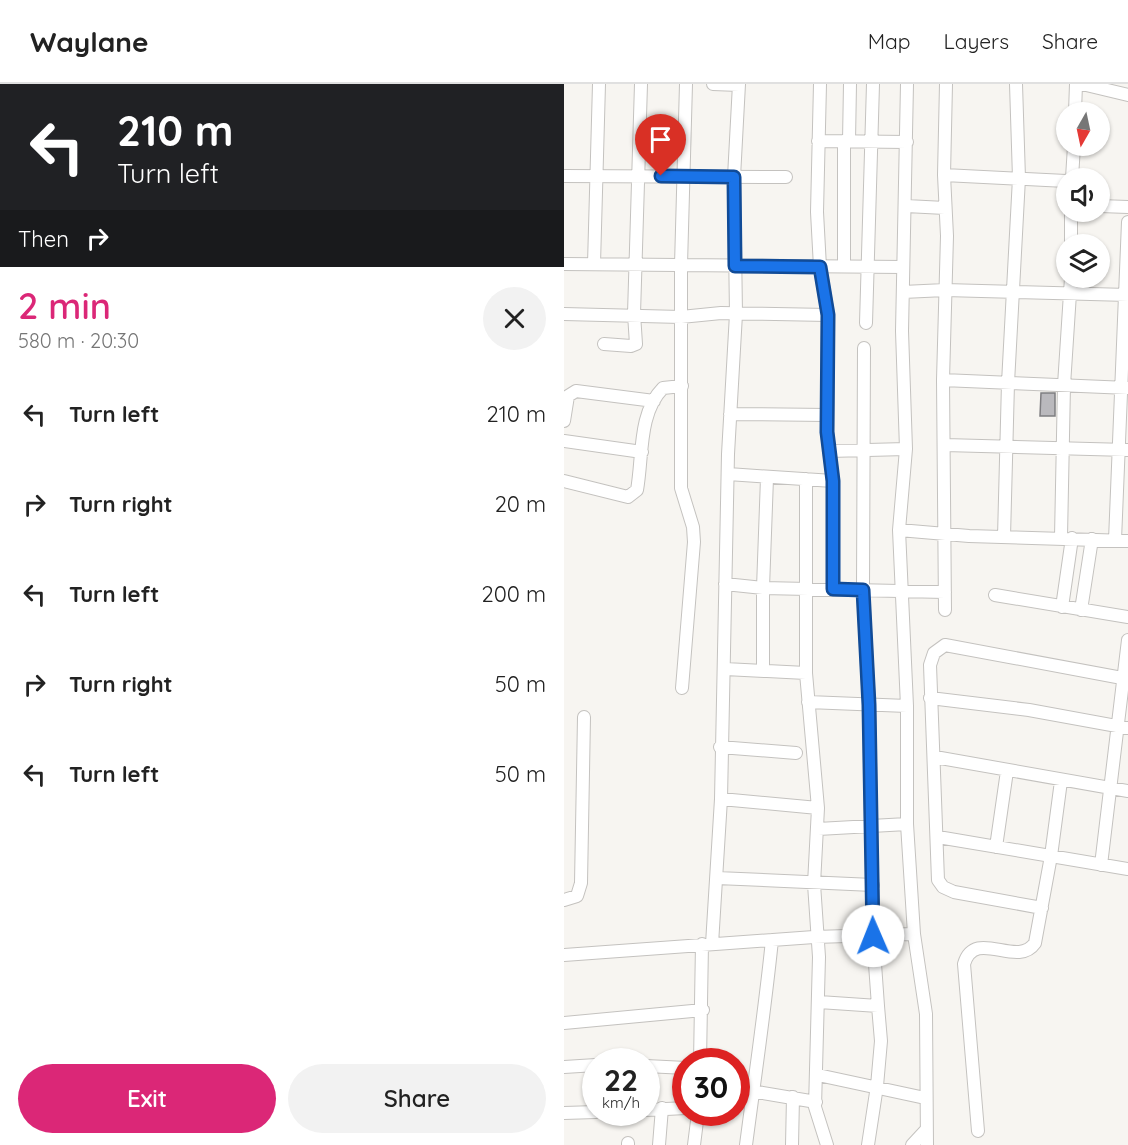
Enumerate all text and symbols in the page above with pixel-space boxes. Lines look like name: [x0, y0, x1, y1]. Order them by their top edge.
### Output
text: Waylane: [30, 24, 149, 59]
text: Map: [868, 28, 911, 54]
text: Layers: [944, 28, 1009, 54]
text: Share: [1042, 28, 1098, 54]
north arrow: [1056, 102, 1110, 156]
map controls: [1056, 102, 1110, 288]
text: 210 m: [117, 104, 234, 157]
icon: left: [18, 108, 96, 186]
pin: [635, 114, 686, 176]
icon: arrive: [644, 123, 677, 156]
text: Turn left: [117, 156, 219, 190]
button: sound: [1056, 168, 1110, 222]
icon: right: [81, 222, 114, 255]
text: Then: [18, 225, 69, 253]
button: layers: [1056, 234, 1110, 288]
text: 2 min: [18, 283, 111, 328]
button: close: [483, 287, 546, 350]
text: 580 m · 20:30: [18, 328, 139, 353]
icon: left: [18, 398, 51, 431]
text: Turn left: [69, 400, 159, 428]
text: 210 m: [487, 400, 546, 428]
icon: right: [18, 488, 51, 521]
text: Turn right: [69, 490, 173, 518]
text: 20 m: [495, 490, 546, 518]
icon: left: [18, 578, 51, 611]
text: Turn left: [69, 580, 159, 608]
text: 200 m: [482, 580, 546, 608]
icon: right: [18, 668, 51, 701]
text: Turn right: [69, 670, 173, 698]
text: 50 m: [495, 670, 546, 698]
icon: left: [18, 758, 51, 791]
text: Turn left: [69, 760, 159, 788]
text: 50 m: [495, 760, 546, 788]
position arrow: [841, 904, 905, 968]
speed limit sign: 30: [672, 1048, 750, 1126]
text: 22: [604, 1061, 638, 1099]
button: Exit: [18, 1064, 276, 1133]
button: Share: [288, 1064, 546, 1133]
text: km/h: [602, 1093, 640, 1112]

